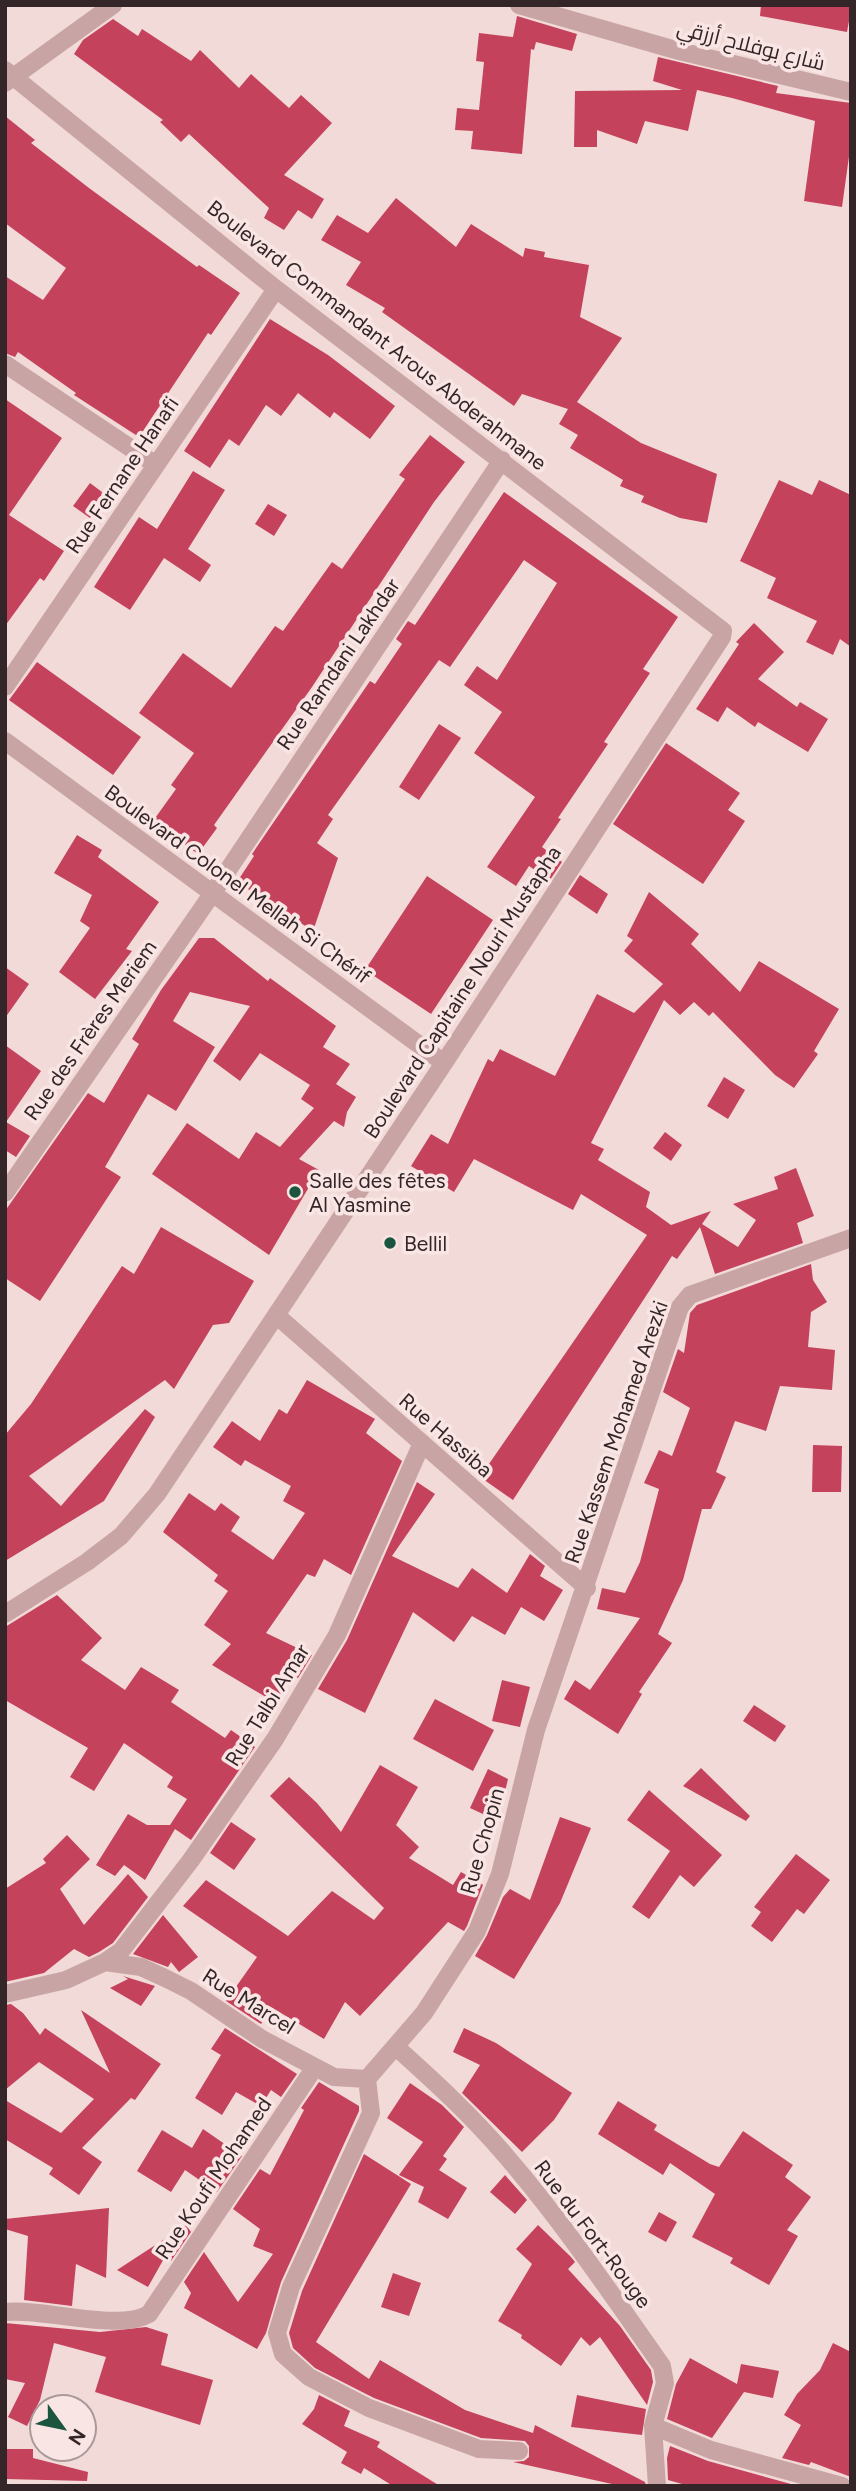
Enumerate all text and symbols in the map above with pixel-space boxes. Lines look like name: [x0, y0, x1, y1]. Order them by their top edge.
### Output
street label: شارع بوفلاح أرزقي: [673, 15, 828, 79]
street label: Boulevard Commandant Arous Abderahmane: [202, 195, 552, 475]
street label: Rue Fernane Hanafi: [60, 392, 184, 558]
street label: Rue Ramdani Lakhdar: [271, 573, 405, 755]
street label: Boulevard Colonel Mellah Si Chérif: [100, 779, 376, 989]
street label: Boulevard Capitaine Nouri Mustapha: [358, 841, 566, 1143]
street label: Rue des Frères Meriem: [18, 935, 162, 1125]
place label: Salle des fêtes Al Yasmine: [309, 1168, 446, 1217]
marker: Salle des fêtes Al Yasmine: [287, 1184, 303, 1200]
place label: Bellil: [404, 1231, 447, 1256]
marker: Bellil: [382, 1235, 398, 1251]
street label: Rue Kassem Mohamed Arezki: [559, 1297, 673, 1567]
street label: Rue Hassiba: [394, 1388, 498, 1482]
street label: Rue Talbi Amar: [219, 1639, 315, 1771]
street label: Rue Chopin: [455, 1785, 509, 1897]
street label: Rue Marcel: [198, 1963, 300, 2039]
street label: Rue Koufi Mohamed: [150, 2092, 276, 2264]
street label: Rue du Fort-Rouge: [529, 2155, 657, 2313]
north arrow: [28, 2393, 98, 2463]
text: N: [63, 2425, 90, 2449]

